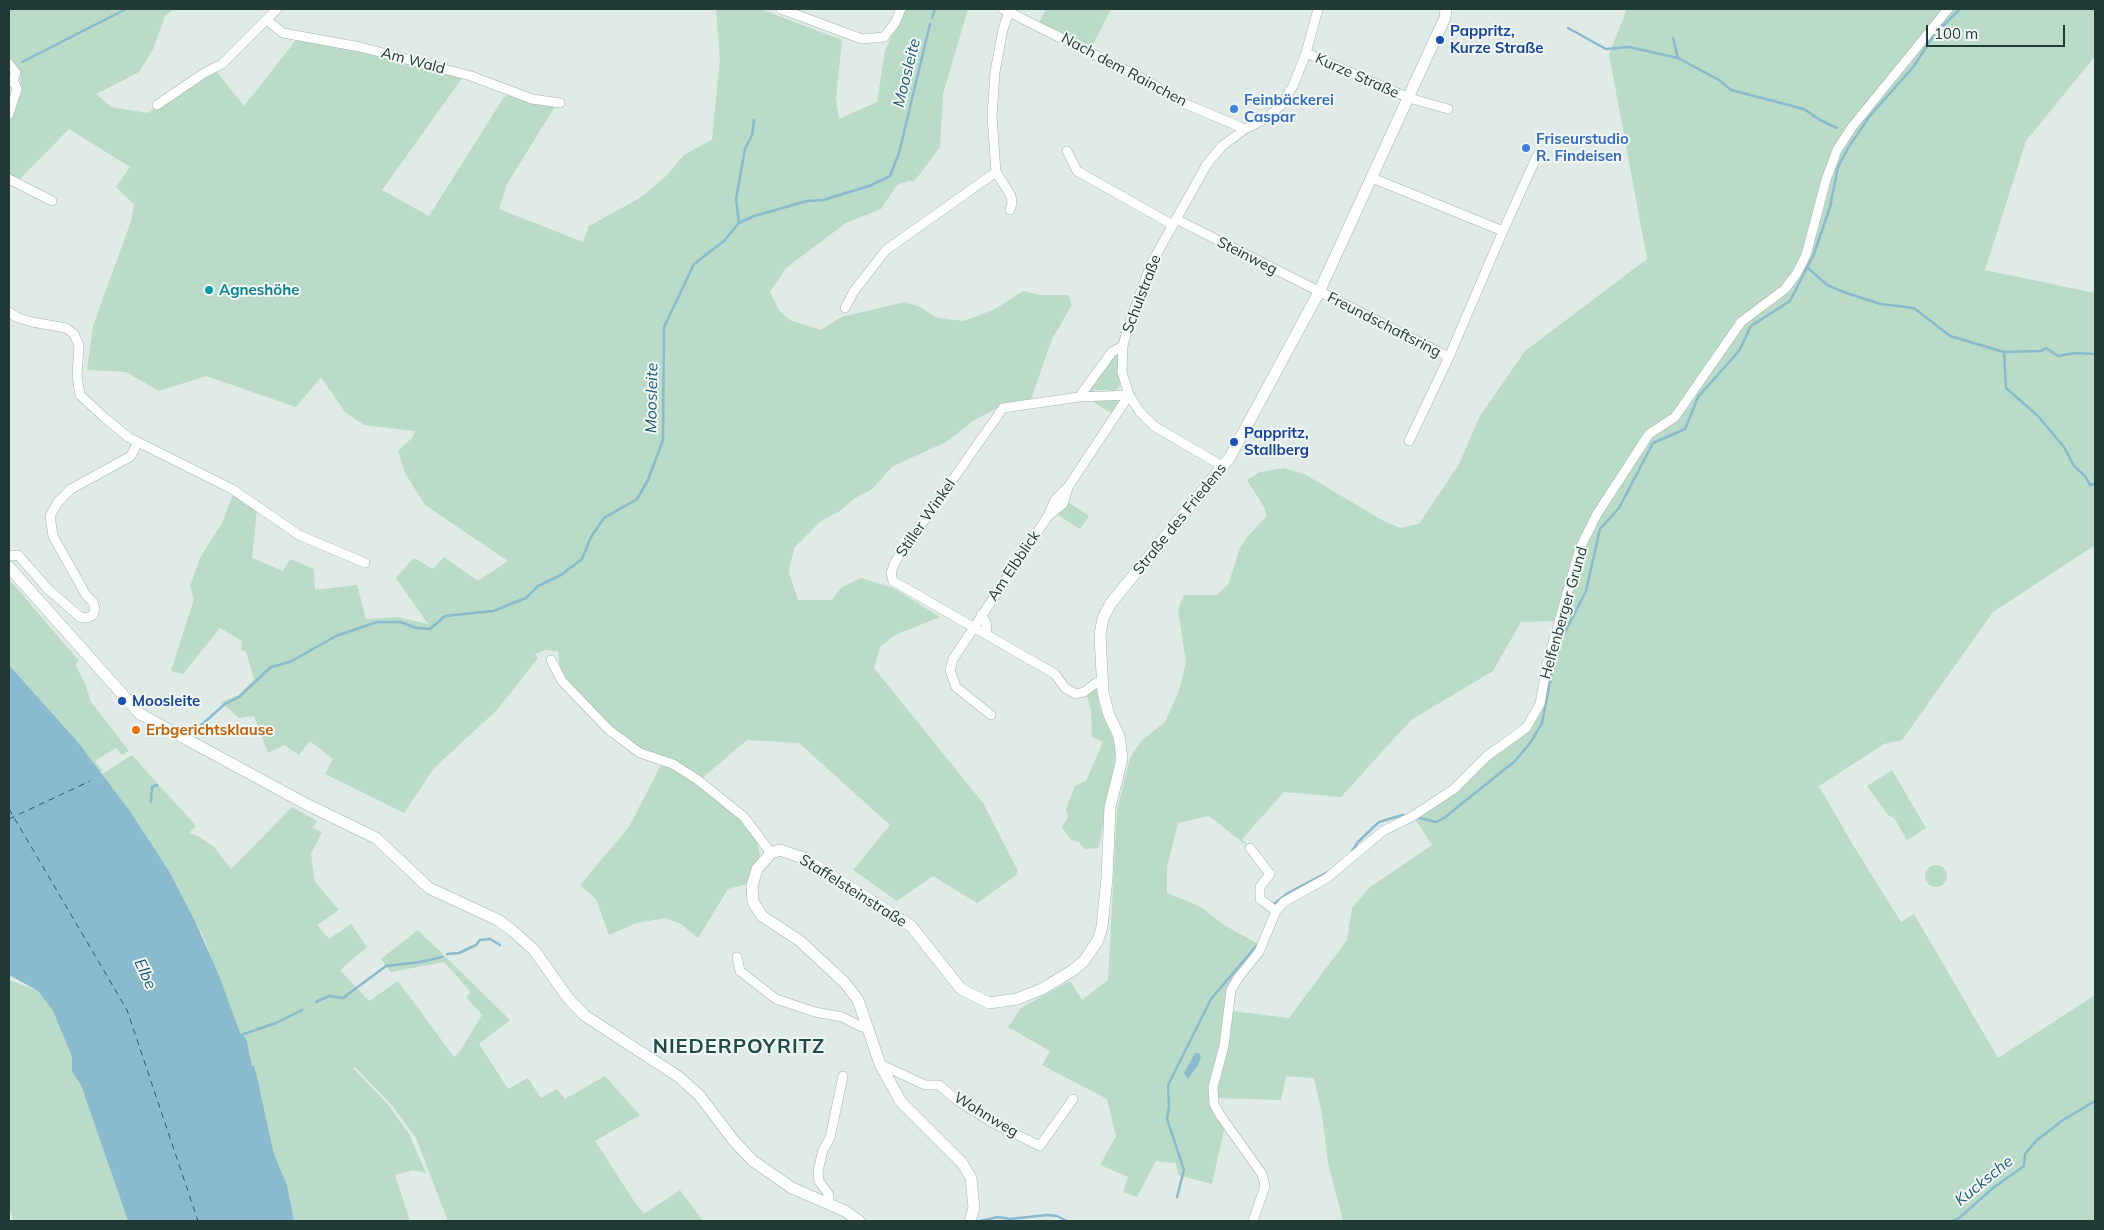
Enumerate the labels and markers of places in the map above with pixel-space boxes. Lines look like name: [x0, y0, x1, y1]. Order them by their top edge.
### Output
place label: Pappritz, Kurze Straße: [1450, 22, 1544, 57]
marker: Pappritz, Kurze Straße: [1434, 34, 1446, 46]
place label: Feinbäckerei Caspar: [1244, 91, 1334, 126]
marker: Feinbäckerei Caspar: [1228, 103, 1240, 115]
place label: Friseurstudio R. Findeisen: [1536, 130, 1629, 165]
marker: Friseurstudio R. Findeisen: [1520, 142, 1532, 154]
place label: Agneshöhe: [219, 281, 299, 299]
marker: Agneshöhe: [203, 284, 215, 296]
place label: Pappritz, Stallberg: [1244, 424, 1309, 459]
marker: Pappritz, Stallberg: [1228, 436, 1240, 448]
place label: Moosleite: [132, 692, 200, 710]
marker: Moosleite: [116, 695, 128, 707]
place label: Erbgerichtsklause: [146, 721, 273, 739]
marker: Erbgerichtsklause: [130, 724, 142, 736]

